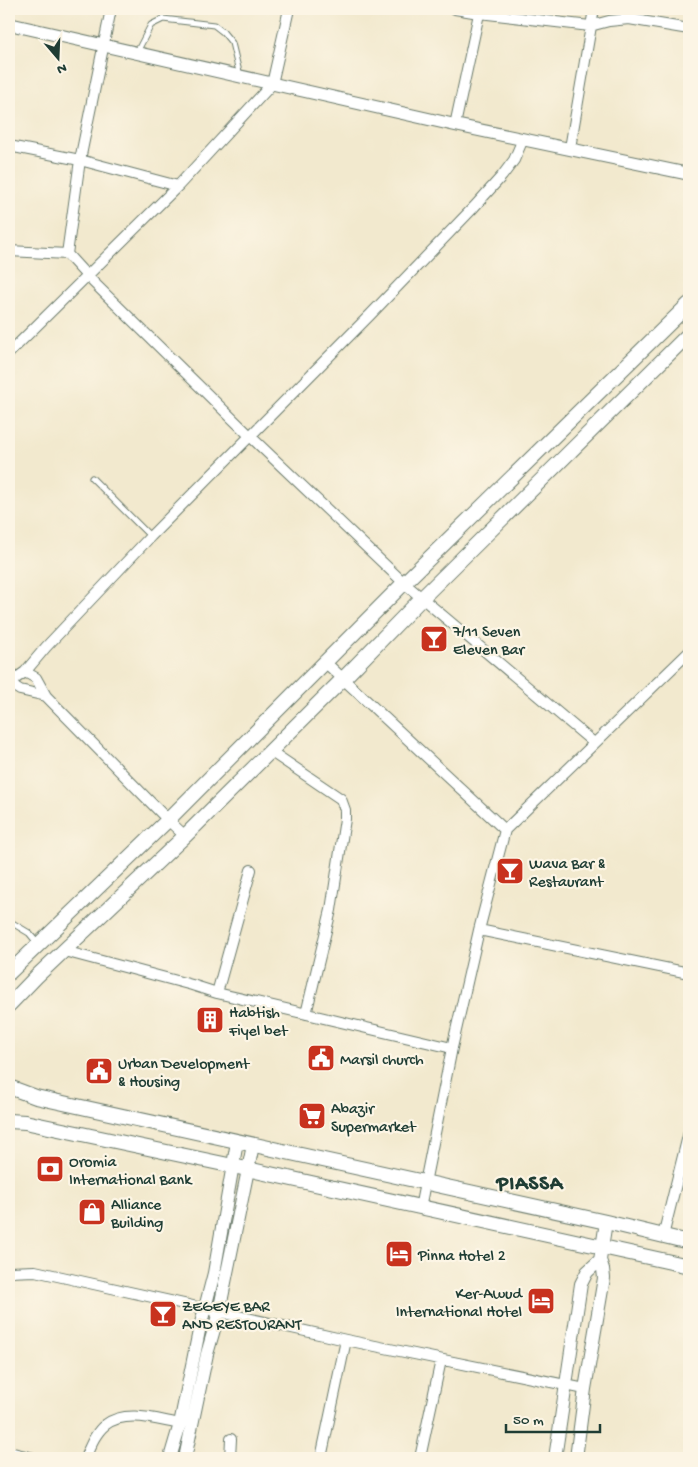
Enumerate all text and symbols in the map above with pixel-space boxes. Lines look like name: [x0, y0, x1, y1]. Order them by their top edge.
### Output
north arrow: [32, 32, 82, 82]
text: N: [54, 58, 69, 77]
bar icon: 7/11 Seven Eleven Bar: [419, 624, 449, 654]
place label: 7/11 Seven Eleven Bar: [452, 624, 526, 661]
bar icon: Wava Bar & Restaurant: [495, 856, 525, 886]
place label: Wava Bar & Restaurant: [529, 856, 606, 893]
building icon: Habtish Fiyel bet: [195, 1005, 225, 1035]
place label: Habtish Fiyel bet: [228, 1005, 289, 1042]
public building icon: Marsil church: [306, 1043, 336, 1073]
place label: Marsil church: [340, 1052, 424, 1071]
public building icon: Urban Development & Housing: [84, 1056, 114, 1086]
place label: Urban Development & Housing: [118, 1056, 251, 1093]
supermarket icon: Abazir Supermarket: [297, 1101, 327, 1131]
place label: Abazir Supermarket: [331, 1101, 417, 1138]
bank icon: Oromia International Bank: [35, 1154, 65, 1184]
place label: Oromia International Bank: [69, 1154, 193, 1191]
district label: PIASSA: [496, 1173, 564, 1198]
shop icon: Alliance Building: [77, 1197, 107, 1227]
place label: Alliance Building: [110, 1197, 163, 1234]
hotel icon: Pinna Hotel 2: [384, 1239, 414, 1269]
place label: Pinna Hotel 2: [417, 1248, 506, 1267]
place label: Ker-Awud International Hotel: [396, 1286, 524, 1323]
hotel icon: Ker-Awud International Hotel: [526, 1286, 556, 1316]
bar icon: ZEGEYE BAR AND RESTOURANT: [148, 1299, 178, 1329]
place label: ZEGEYE BAR AND RESTOURANT: [182, 1299, 302, 1336]
scale bar: [506, 1402, 599, 1434]
text: 50 m: [513, 1412, 544, 1430]

